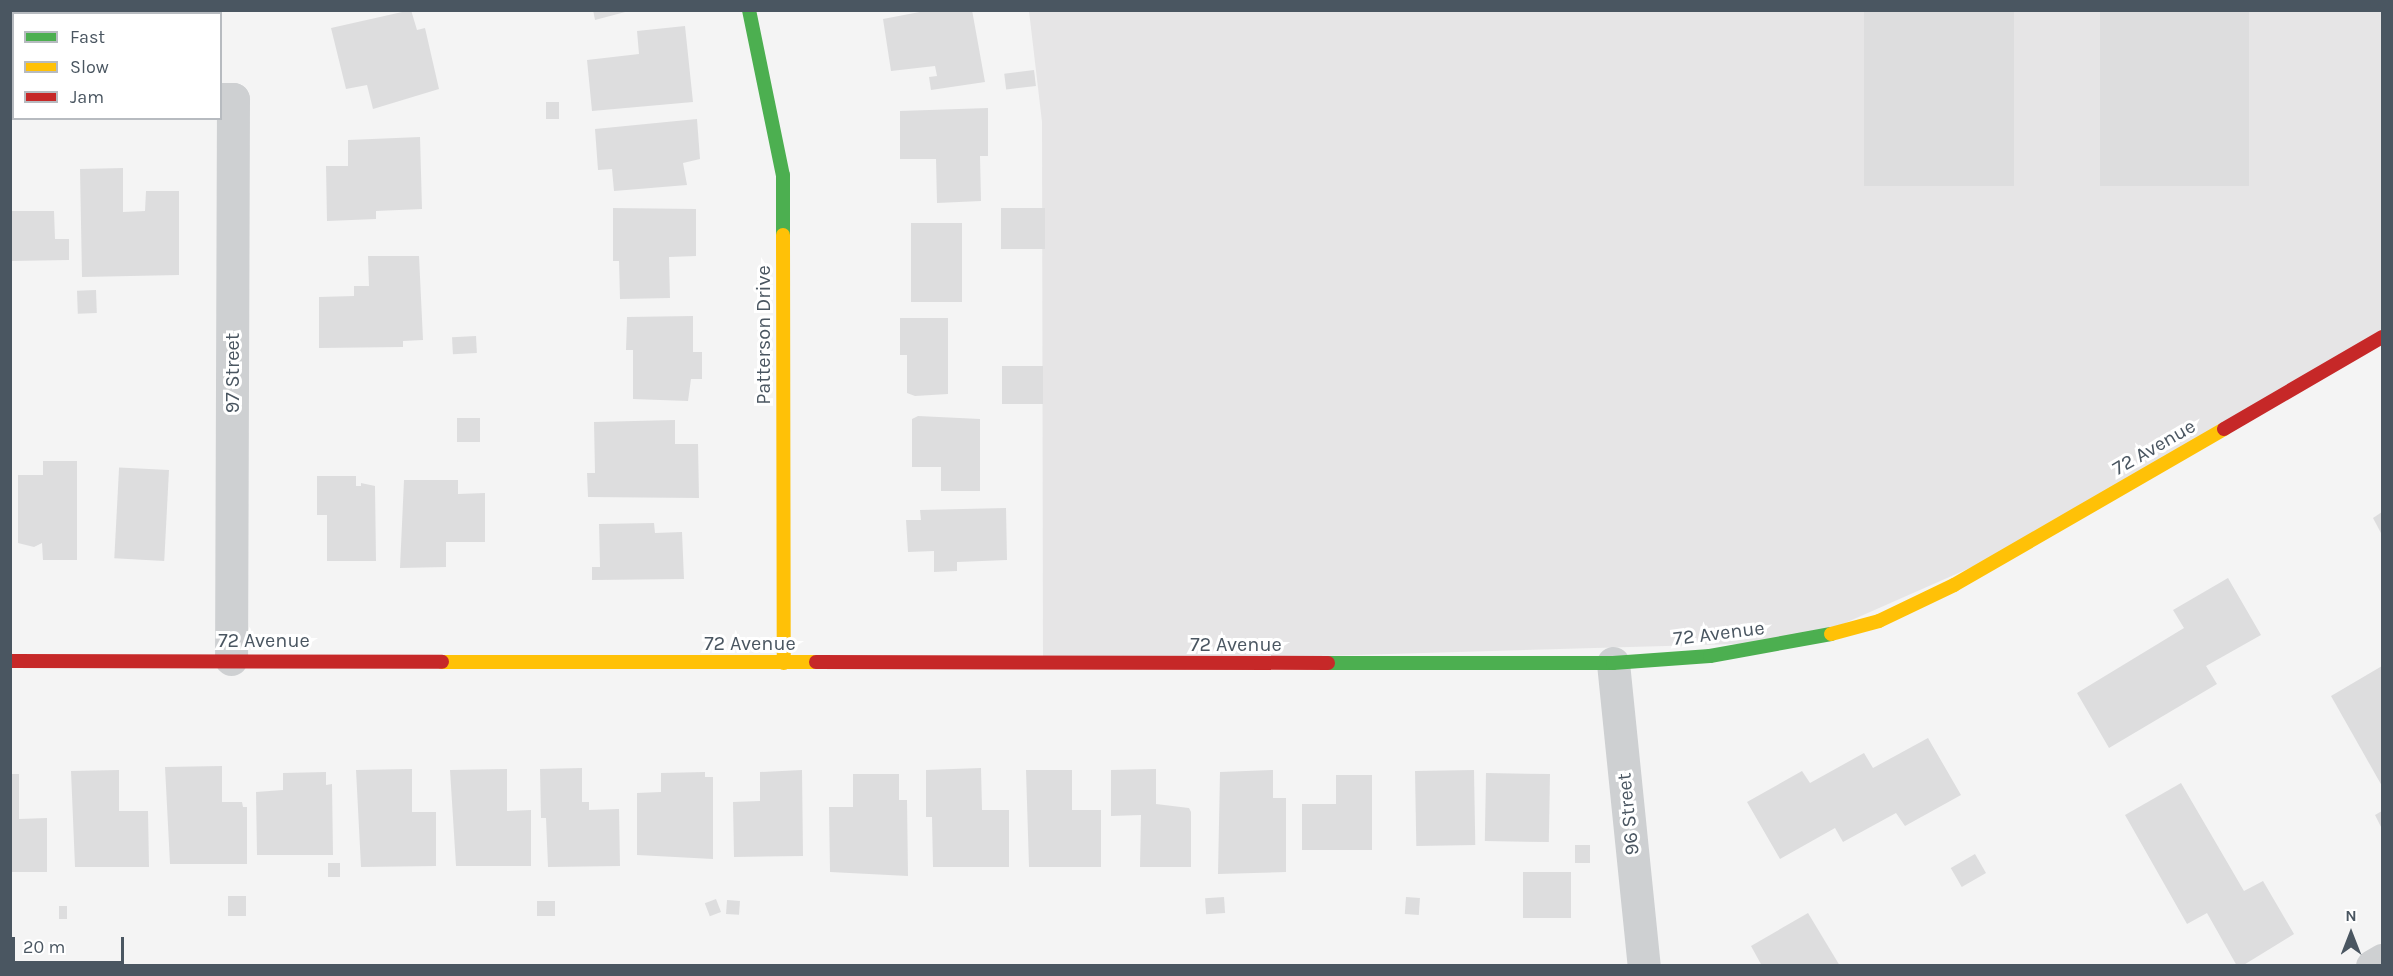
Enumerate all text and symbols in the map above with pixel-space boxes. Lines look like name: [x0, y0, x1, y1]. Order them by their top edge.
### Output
legend: [12, 12, 222, 120]
text: Fast: [70, 26, 105, 48]
text: Slow: [70, 56, 109, 78]
text: Jam: [70, 86, 104, 108]
street label: Patterson Drive: [751, 265, 775, 405]
street label: 97 Street: [220, 333, 244, 413]
street label: 72 Avenue: [2108, 414, 2200, 480]
street label: 72 Avenue: [1672, 616, 1766, 650]
street label: 72 Avenue: [218, 628, 310, 652]
street label: 72 Avenue: [704, 631, 796, 655]
street label: 72 Avenue: [1190, 632, 1282, 656]
street label: 96 Street: [1612, 772, 1644, 856]
north arrow: [2321, 904, 2381, 964]
text: N: [2345, 906, 2357, 925]
scale bar: [15, 925, 128, 963]
text: 20 m: [23, 936, 65, 958]

